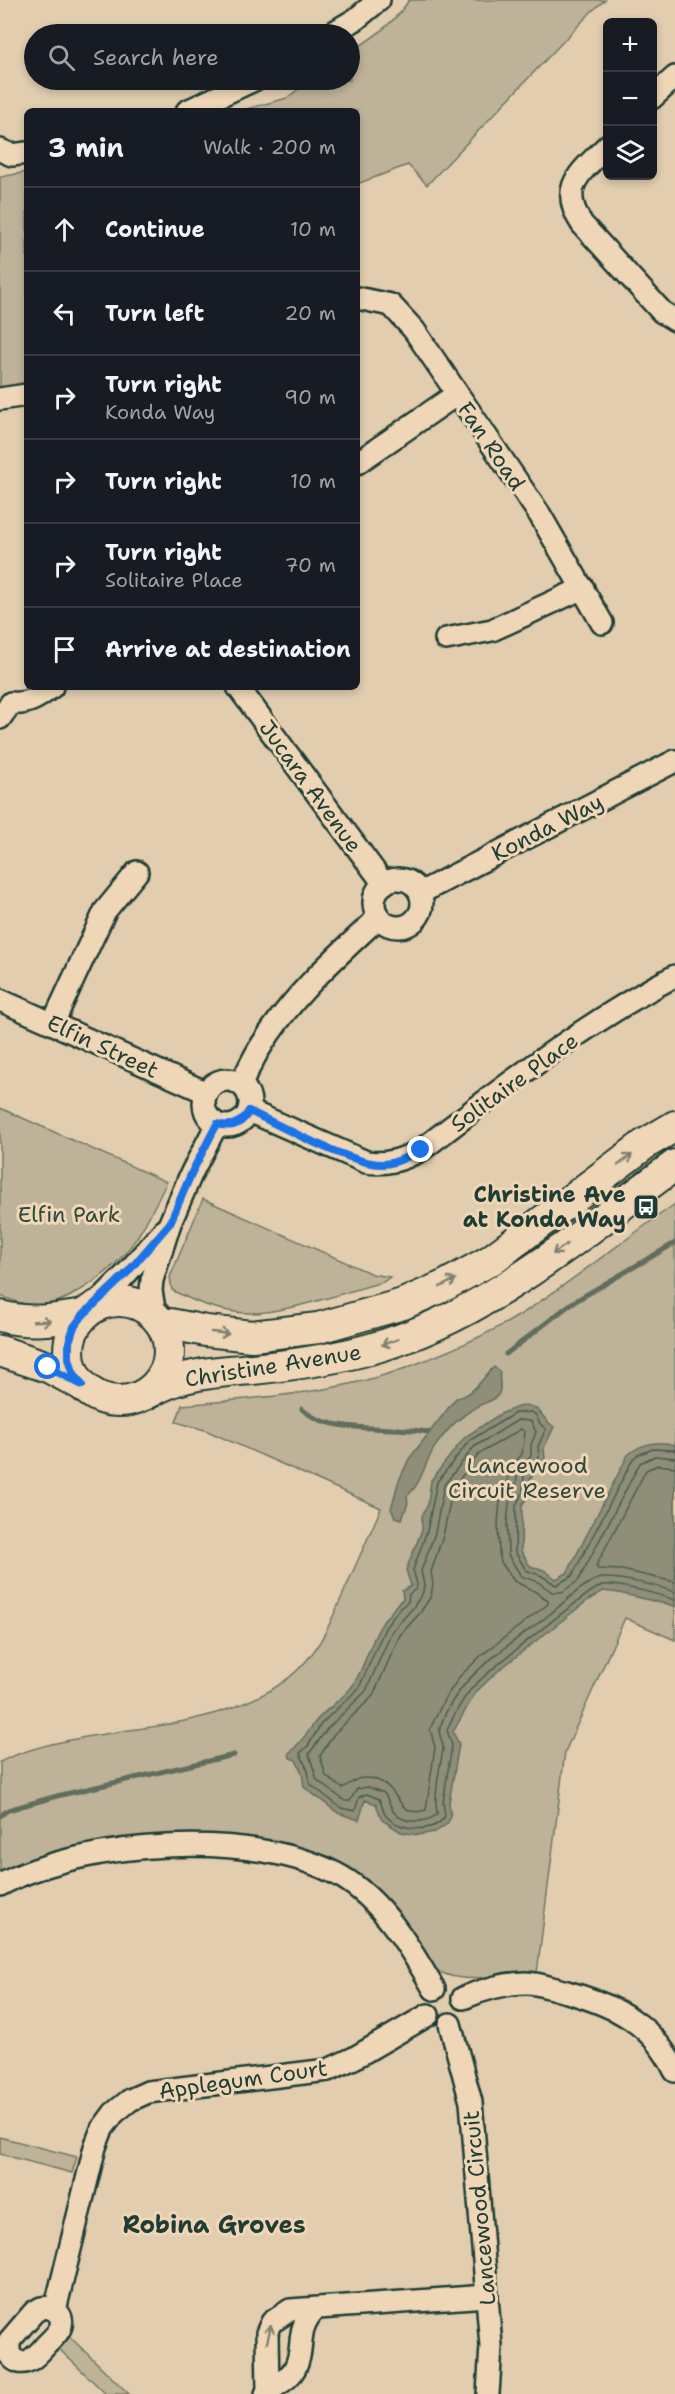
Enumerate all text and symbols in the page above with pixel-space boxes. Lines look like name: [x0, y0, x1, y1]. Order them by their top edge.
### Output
map controls: [603, 18, 657, 180]
button: +: [603, 18, 657, 72]
search box: [24, 24, 360, 90]
icon: search: [45, 41, 78, 74]
text: Search here: [93, 43, 219, 72]
button: −: [603, 72, 657, 126]
button: layers: [603, 126, 657, 180]
text: 3 min: [48, 130, 124, 165]
text: Walk · 200 m: [203, 134, 336, 160]
icon: ahead: [48, 213, 81, 246]
text: Continue: [105, 215, 205, 244]
text: 10 m: [290, 216, 336, 242]
icon: left: [48, 297, 81, 330]
text: Turn left: [105, 299, 204, 328]
text: 20 m: [285, 300, 336, 326]
text: Turn right: [105, 370, 222, 399]
icon: right: [48, 381, 81, 414]
text: 90 m: [284, 384, 336, 410]
street label: Fan Road: [451, 396, 532, 496]
text: Konda Way: [105, 399, 215, 425]
icon: right: [48, 465, 81, 498]
text: Turn right: [105, 467, 222, 496]
text: 10 m: [290, 468, 336, 494]
text: Turn right: [105, 538, 222, 567]
icon: right: [48, 549, 81, 582]
text: 70 m: [284, 552, 336, 578]
text: Solitaire Place: [105, 567, 243, 593]
icon: arrive: [48, 633, 81, 666]
text: Arrive at destination: [105, 635, 351, 664]
street label: Jucara Avenue: [253, 714, 369, 858]
street label: Konda Way: [487, 787, 608, 868]
street label: Elfin Street: [42, 1008, 163, 1085]
street label: Solitaire Place: [445, 1026, 584, 1139]
route end: [407, 1136, 433, 1162]
one-way arrow: [616, 1153, 632, 1166]
place label: Christine Ave at Konda Way: [463, 1180, 626, 1234]
bus stop icon: Christine Ave at Konda Way: [631, 1192, 661, 1222]
park label: Elfin Park: [18, 1200, 120, 1229]
one-way arrow: [552, 1242, 568, 1255]
one-way arrow: [439, 1277, 457, 1288]
one-way arrow: [31, 1315, 51, 1327]
one-way arrow: [209, 1328, 229, 1339]
street label: Christine Avenue: [183, 1337, 363, 1394]
one-way arrow: [381, 1338, 400, 1349]
route start: [34, 1353, 60, 1379]
park label: Lancewood Circuit Reserve: [448, 1451, 606, 1505]
street label: Applegum Court: [157, 2053, 329, 2106]
street label: Lancewood Circuit: [457, 2109, 502, 2307]
district label: Robina Groves: [122, 2209, 306, 2241]
one-way arrow: [264, 2324, 275, 2344]

